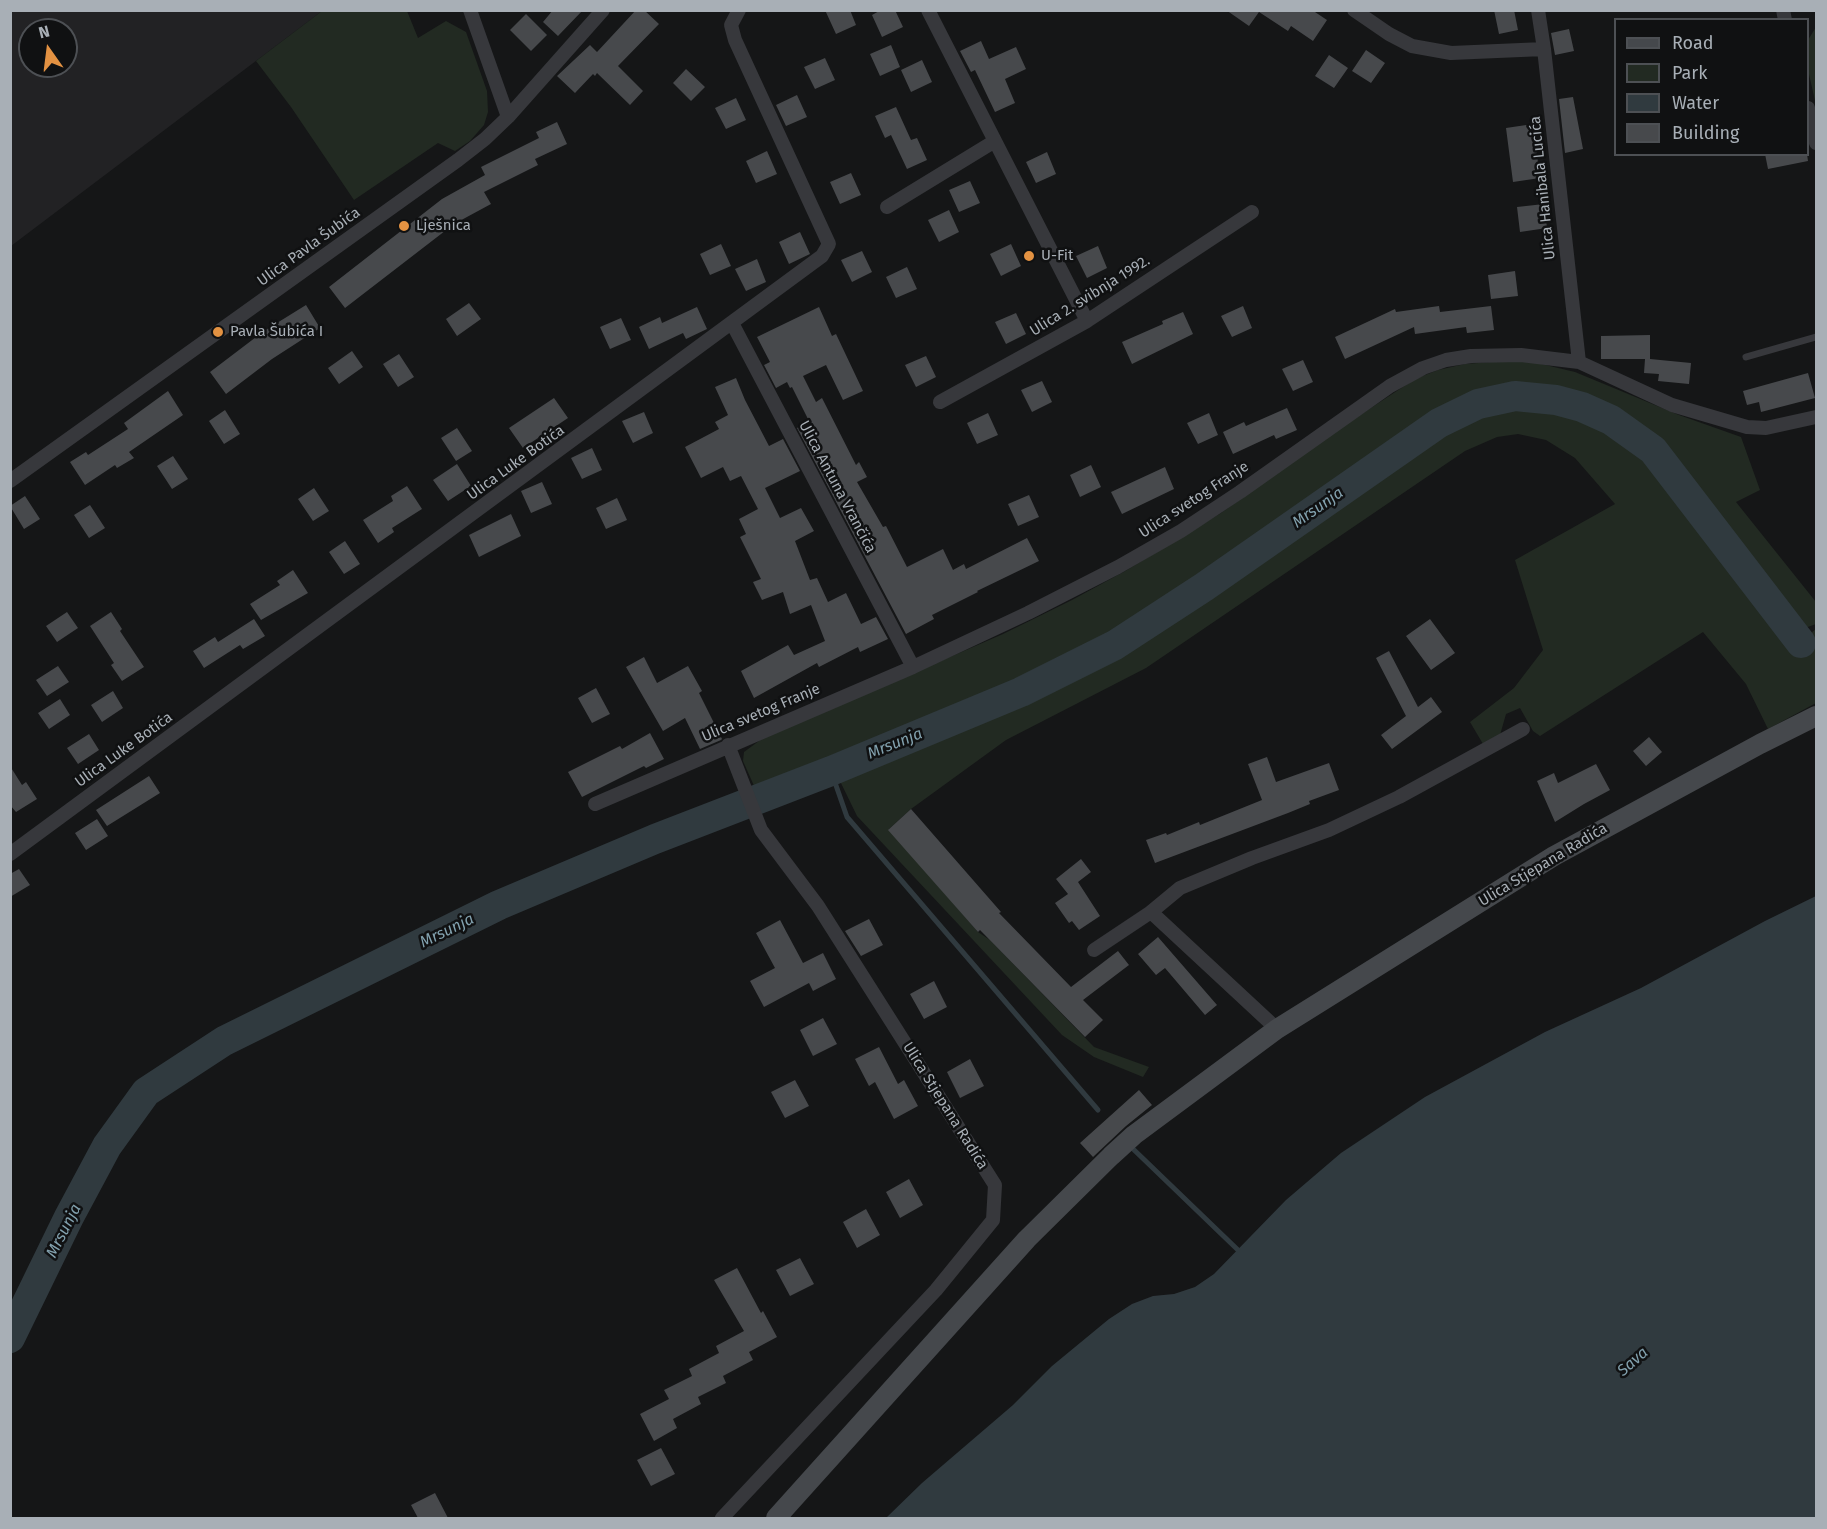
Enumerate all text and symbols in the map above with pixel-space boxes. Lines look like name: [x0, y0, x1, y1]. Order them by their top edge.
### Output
north arrow: [18, 18, 78, 78]
legend: [1614, 18, 1809, 156]
text: N: [37, 21, 51, 42]
text: Road: [1672, 32, 1714, 54]
text: Park: [1672, 62, 1707, 84]
text: Water: [1672, 92, 1719, 114]
street label: Ulica Hanibala Lucića: [1526, 115, 1560, 261]
text: Building: [1672, 122, 1739, 144]
street label: Ulica Pavla Šubića: [254, 204, 364, 290]
place label: Lješnica: [416, 217, 471, 235]
marker: Lješnica: [397, 219, 411, 233]
place label: U-Fit: [1041, 247, 1073, 265]
marker: U-Fit: [1022, 249, 1036, 263]
street label: Ulica 2. svibnja 1992.: [1027, 252, 1153, 340]
place label: Pavla Šubića I: [230, 323, 323, 341]
marker: Pavla Šubića I: [211, 325, 225, 339]
street label: Ulica Antuna Vrančića: [795, 418, 879, 556]
street label: Ulica Luke Botića: [464, 422, 568, 504]
street label: Ulica svetog Franje: [1136, 458, 1252, 542]
water label: Mrsunja: [1289, 484, 1347, 532]
street label: Ulica svetog Franje: [699, 680, 823, 746]
street label: Ulica Luke Botića: [72, 709, 176, 791]
water label: Mrsunja: [865, 724, 925, 764]
street label: Ulica Stjepana Radića: [1475, 819, 1611, 911]
water label: Mrsunja: [417, 910, 477, 952]
street label: Ulica Stjepana Radića: [898, 1039, 992, 1173]
water label: Mrsunja: [42, 1201, 86, 1261]
water label: Sava: [1614, 1343, 1652, 1381]

